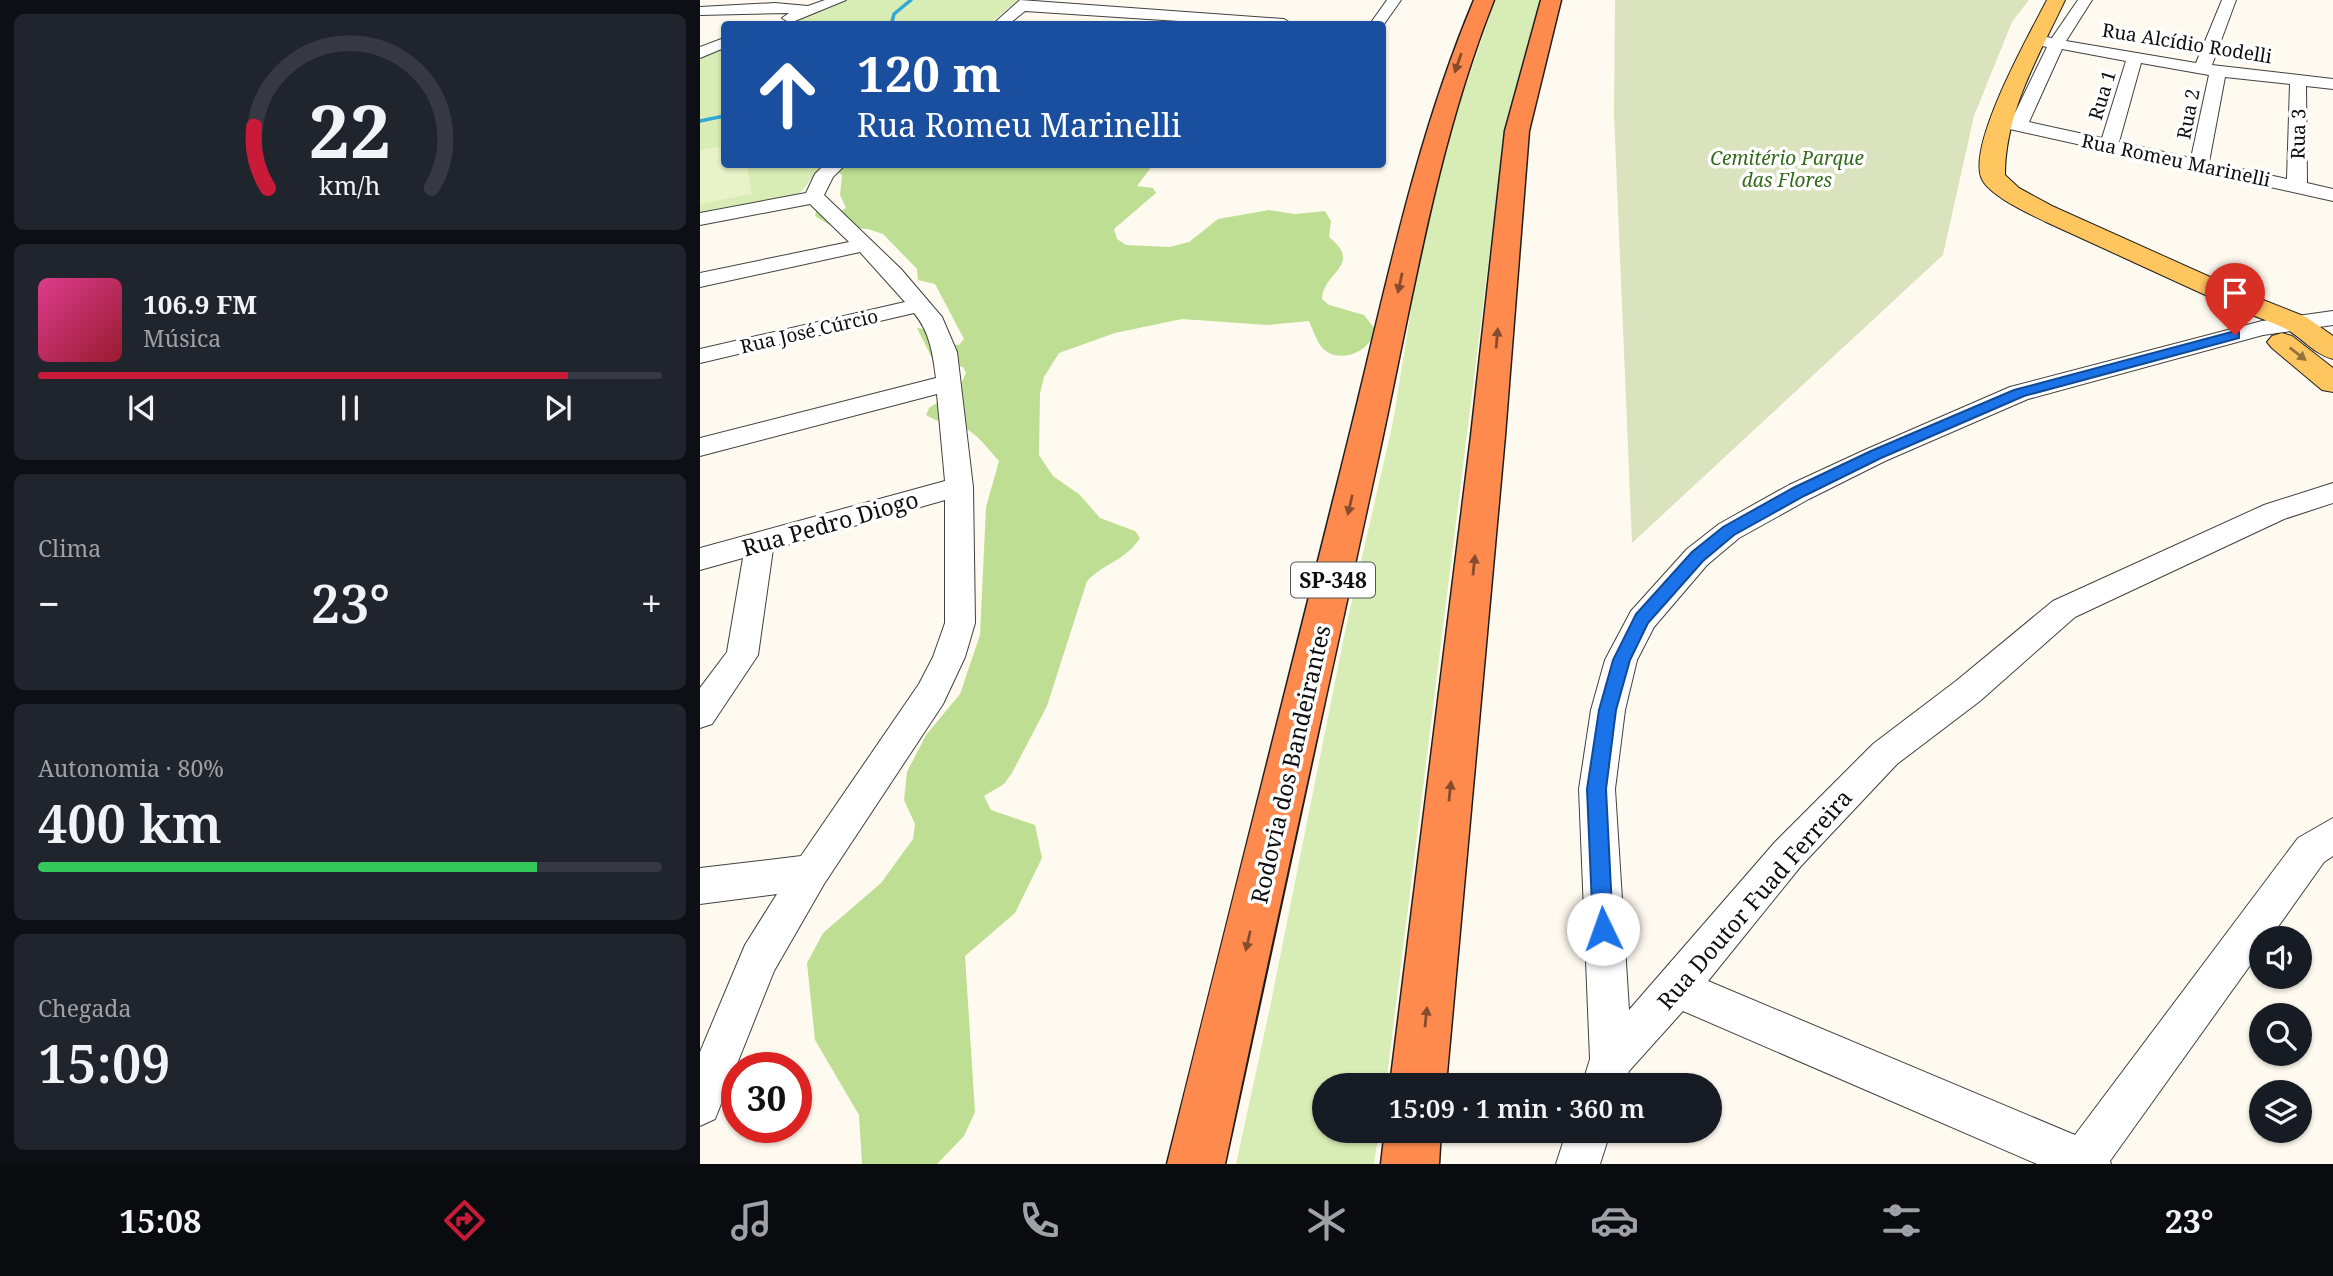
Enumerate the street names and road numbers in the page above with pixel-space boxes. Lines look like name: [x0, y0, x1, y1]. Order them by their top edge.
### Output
street label: Rua Alcídio Rodelli: [2100, 17, 2274, 69]
street label: Rua 1: [2082, 67, 2122, 123]
street label: Rua 2: [2170, 87, 2206, 141]
street label: Rua 3: [2285, 108, 2311, 160]
street label: Rua Romeu Marinelli: [2079, 127, 2273, 193]
street label: Rua José Cúrcio: [738, 303, 880, 359]
street label: Rua Pedro Diogo: [738, 483, 922, 563]
road number: SP-348: [1291, 562, 1375, 598]
street label: Rodovia dos Bandeirantes: [1242, 622, 1338, 906]
street label: Rua Doutor Fuad Ferreira: [1649, 782, 1859, 1016]

